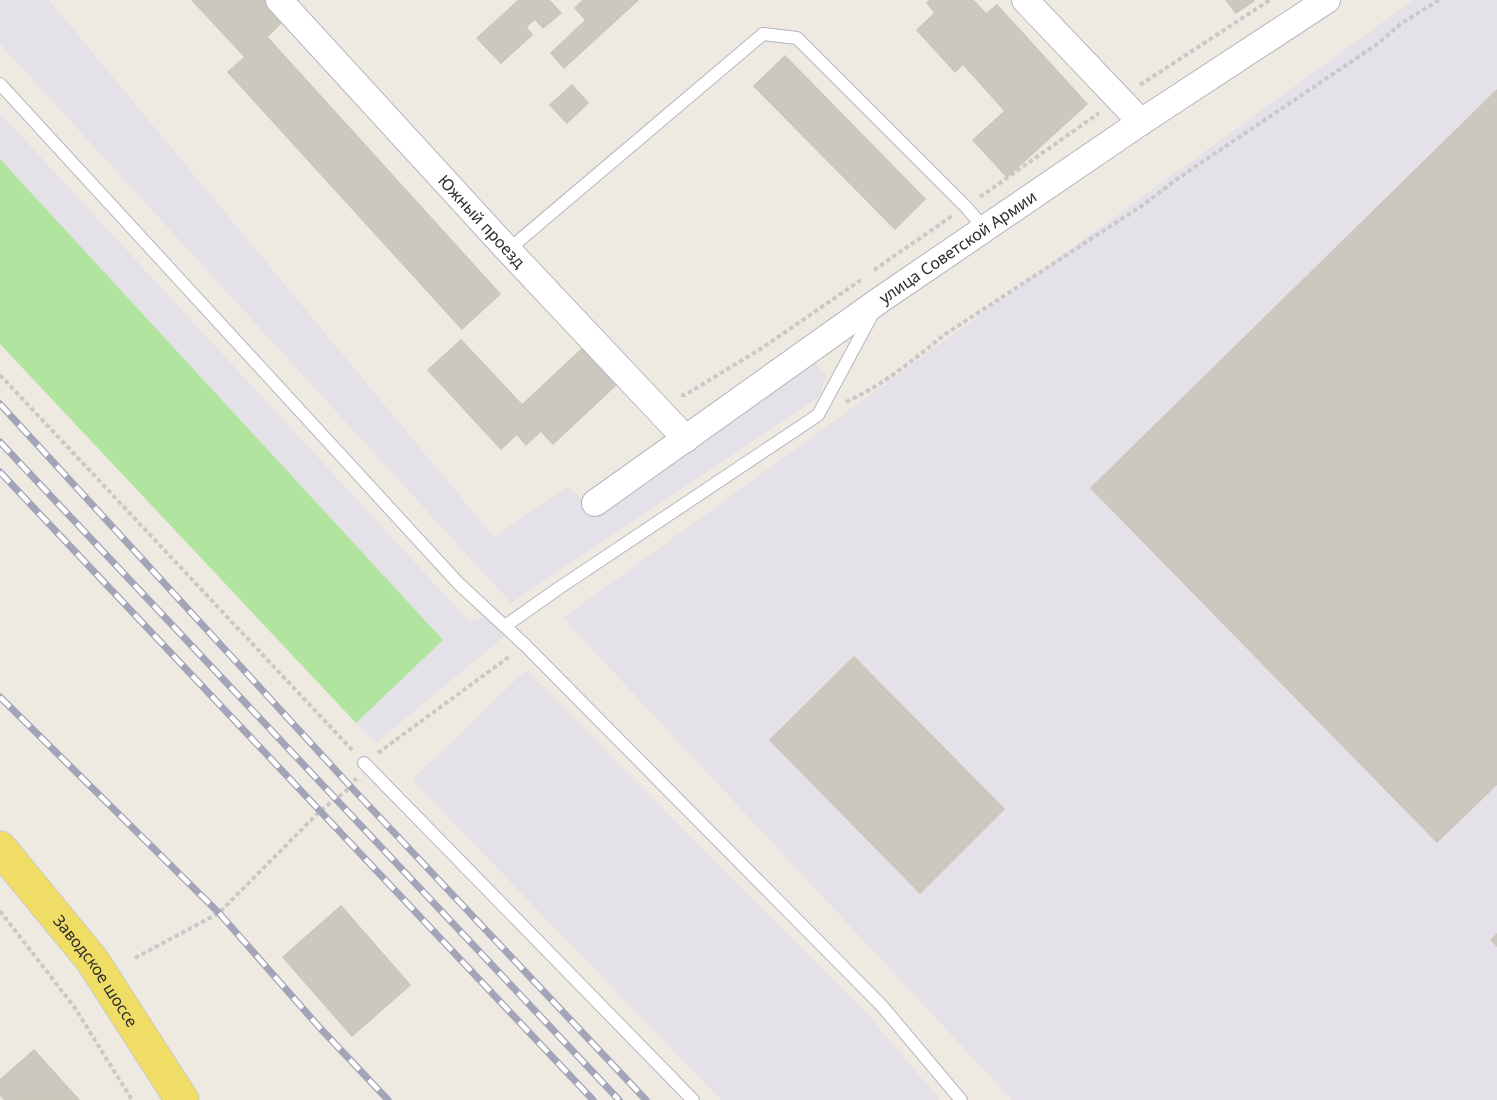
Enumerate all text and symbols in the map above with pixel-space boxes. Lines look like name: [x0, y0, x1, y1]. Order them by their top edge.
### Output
street label: Южный проезд: [433, 170, 530, 273]
street label: улица Советской Армии: [875, 185, 1041, 309]
street label: Заводское шоссе: [48, 910, 143, 1031]

